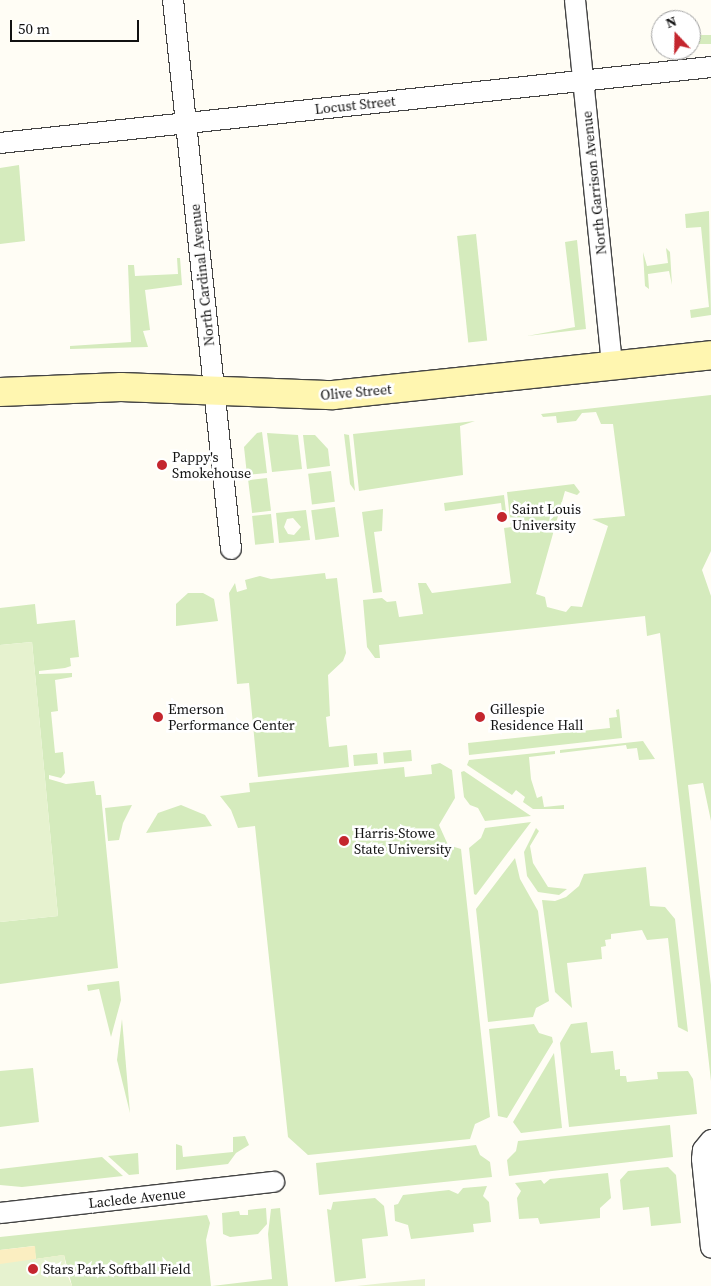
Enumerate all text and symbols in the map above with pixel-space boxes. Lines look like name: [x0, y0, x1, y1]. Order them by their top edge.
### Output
scale bar: [12, 10, 141, 42]
north arrow: [651, 10, 701, 60]
text: N: [663, 11, 679, 33]
text: 50 m: [18, 18, 50, 39]
street label: Locust Street: [314, 92, 396, 118]
street label: North Garrison Avenue: [578, 110, 610, 256]
street label: North Cardinal Avenue: [186, 203, 218, 347]
street label: Olive Street: [320, 381, 392, 403]
place label: Pappy's Smokehouse: [172, 449, 251, 482]
marker: Pappy's Smokehouse: [156, 459, 168, 471]
place label: Saint Louis University: [512, 501, 581, 534]
marker: Saint Louis University: [496, 511, 508, 523]
place label: Emerson Performance Center: [168, 701, 295, 734]
place label: Gillespie Residence Hall: [490, 701, 583, 734]
marker: Emerson Performance Center: [152, 711, 164, 723]
marker: Gillespie Residence Hall: [474, 711, 486, 723]
place label: Harris-Stowe State University: [354, 825, 452, 858]
marker: Harris-Stowe State University: [338, 835, 350, 847]
street label: Laclede Avenue: [88, 1185, 186, 1211]
place label: Stars Park Softball Field: [43, 1261, 191, 1277]
marker: Stars Park Softball Field: [27, 1263, 39, 1275]

